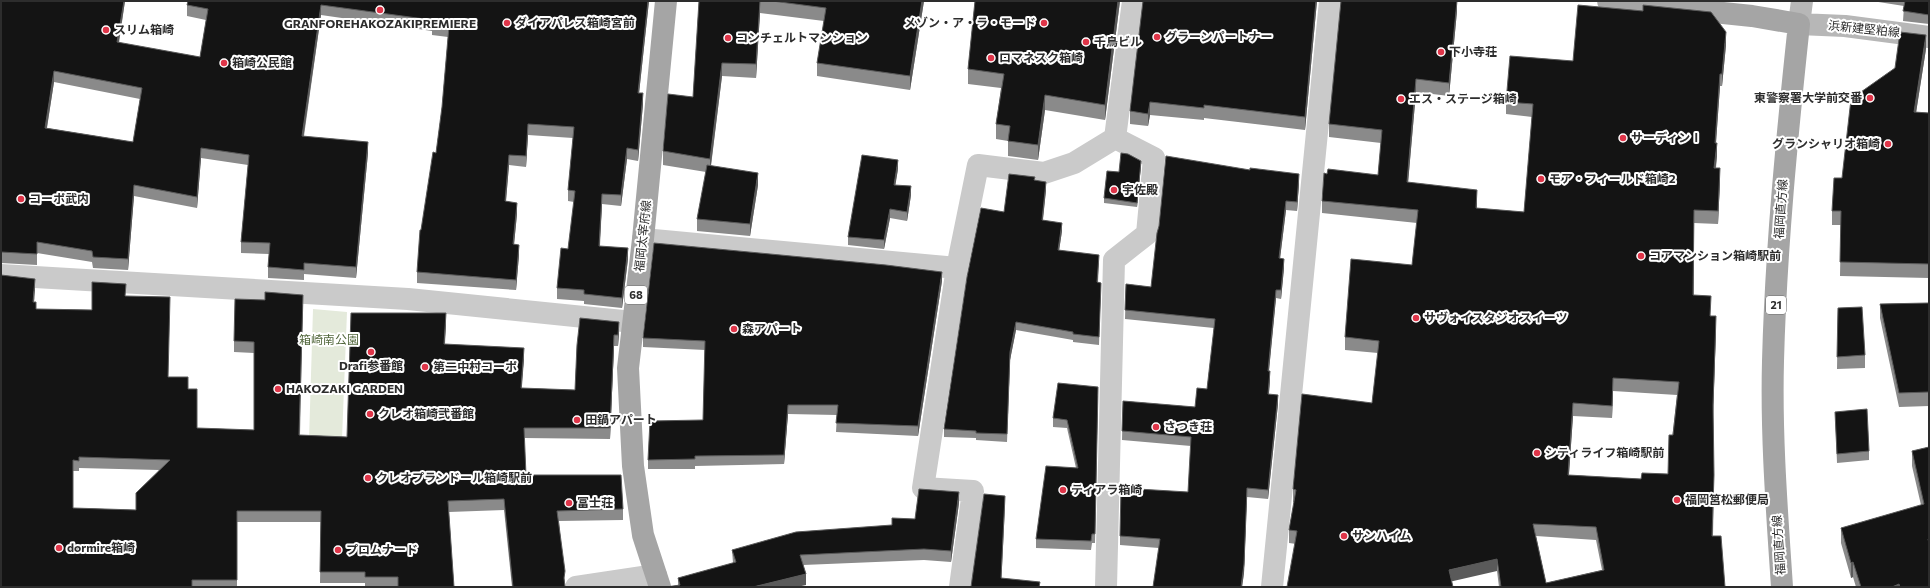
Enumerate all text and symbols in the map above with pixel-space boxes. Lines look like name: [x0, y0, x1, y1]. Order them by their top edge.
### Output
marker: GRANFOREHAKOZAKIPREMIERE: [375, 5, 385, 15]
place label: ダイアパレス箱崎宮前: [515, 15, 635, 29]
place label: メゾン・ア・ラ・モード: [904, 15, 1036, 29]
place label: GRANFOREHAKOZAKIPREMIERE: [284, 16, 476, 30]
street label: 浜新建堅粕線: [1828, 17, 1901, 39]
marker: ダイアパレス箱崎宮前: [502, 18, 512, 28]
marker: メゾン・ア・ラ・モード: [1039, 18, 1049, 28]
place label: スリム箱崎: [114, 22, 174, 36]
marker: スリム箱崎: [101, 25, 111, 35]
place label: グラーンパートナー: [1165, 29, 1272, 43]
place label: コンチェルトマンション: [736, 30, 868, 44]
marker: グラーンパートナー: [1152, 32, 1162, 42]
marker: コンチェルトマンション: [723, 33, 733, 43]
place label: 千鳥ビル: [1094, 34, 1142, 48]
marker: 千鳥ビル: [1081, 37, 1091, 47]
place label: 下小寺荘: [1449, 44, 1497, 58]
marker: 下小寺荘: [1436, 47, 1446, 57]
place label: ロマネスク箱崎: [999, 50, 1083, 64]
marker: ロマネスク箱崎: [986, 53, 996, 63]
place label: 箱崎公民館: [232, 55, 292, 69]
marker: 箱崎公民館: [219, 58, 229, 68]
place label: 東警察署大学前交番: [1754, 90, 1863, 104]
place label: エス・ステージ箱崎: [1409, 91, 1517, 105]
marker: 東警察署大学前交番: [1865, 93, 1875, 103]
marker: エス・ステージ箱崎: [1396, 94, 1406, 104]
place label: サーディンⅠ: [1631, 130, 1702, 144]
marker: サーディンⅠ: [1618, 133, 1628, 143]
place label: グランシャリオ箱崎: [1772, 136, 1880, 150]
marker: グランシャリオ箱崎: [1883, 139, 1893, 149]
place label: モア・フィールド箱崎2: [1549, 171, 1676, 185]
marker: モア・フィールド箱崎2: [1536, 174, 1546, 184]
street label: 福岡直方線: [1771, 179, 1789, 239]
place label: 宇佐殿: [1122, 182, 1158, 196]
marker: 宇佐殿: [1109, 185, 1119, 195]
place label: コーポ武内: [29, 191, 89, 205]
marker: コーポ武内: [16, 194, 26, 204]
street label: 福岡太宰府線: [631, 199, 653, 272]
place label: コアマンション箱崎駅前: [1649, 248, 1781, 262]
marker: コアマンション箱崎駅前: [1636, 251, 1646, 261]
road number: 68: [625, 286, 647, 304]
road number: 21: [1766, 296, 1786, 314]
place label: サヴォイスタジオスイーツ: [1424, 310, 1567, 324]
marker: サヴォイスタジオスイーツ: [1411, 313, 1421, 323]
place label: 森アパート: [742, 321, 802, 335]
marker: 森アパート: [729, 324, 739, 334]
park label: 箱崎南公園: [299, 332, 359, 346]
marker: Drafi参番館: [366, 347, 376, 357]
place label: Drafi参番館: [339, 358, 403, 372]
place label: 第二中村コーポ: [433, 359, 517, 373]
marker: 第二中村コーポ: [420, 362, 430, 372]
place label: HAKOZAKI GARDEN: [286, 381, 403, 395]
marker: HAKOZAKI GARDEN: [273, 384, 283, 394]
place label: クレオ箱崎弐番館: [378, 406, 474, 420]
marker: クレオ箱崎弐番館: [365, 409, 375, 419]
place label: 田鍋アパート: [585, 412, 657, 426]
marker: 田鍋アパート: [572, 415, 582, 425]
place label: さつき荘: [1164, 419, 1212, 433]
marker: さつき荘: [1151, 422, 1161, 432]
place label: シティライフ箱崎駅前: [1545, 445, 1664, 459]
marker: シティライフ箱崎駅前: [1532, 448, 1542, 458]
place label: クレオプランドール箱崎駅前: [376, 470, 532, 484]
marker: クレオプランドール箱崎駅前: [363, 473, 373, 483]
place label: ティアラ箱崎: [1071, 482, 1142, 496]
marker: ティアラ箱崎: [1058, 485, 1068, 495]
place label: 福岡筥松郵便局: [1685, 492, 1769, 506]
place label: 冨士荘: [577, 495, 613, 509]
marker: 福岡筥松郵便局: [1672, 495, 1682, 505]
marker: 冨士荘: [564, 498, 574, 508]
street label: 福岡直方線: [1769, 515, 1787, 575]
place label: サンハイム: [1352, 528, 1412, 542]
marker: サンハイム: [1339, 531, 1349, 541]
place label: dormire箱崎: [67, 540, 135, 554]
place label: プロムナード: [346, 542, 418, 556]
marker: dormire箱崎: [54, 543, 64, 553]
marker: プロムナード: [333, 545, 343, 555]

